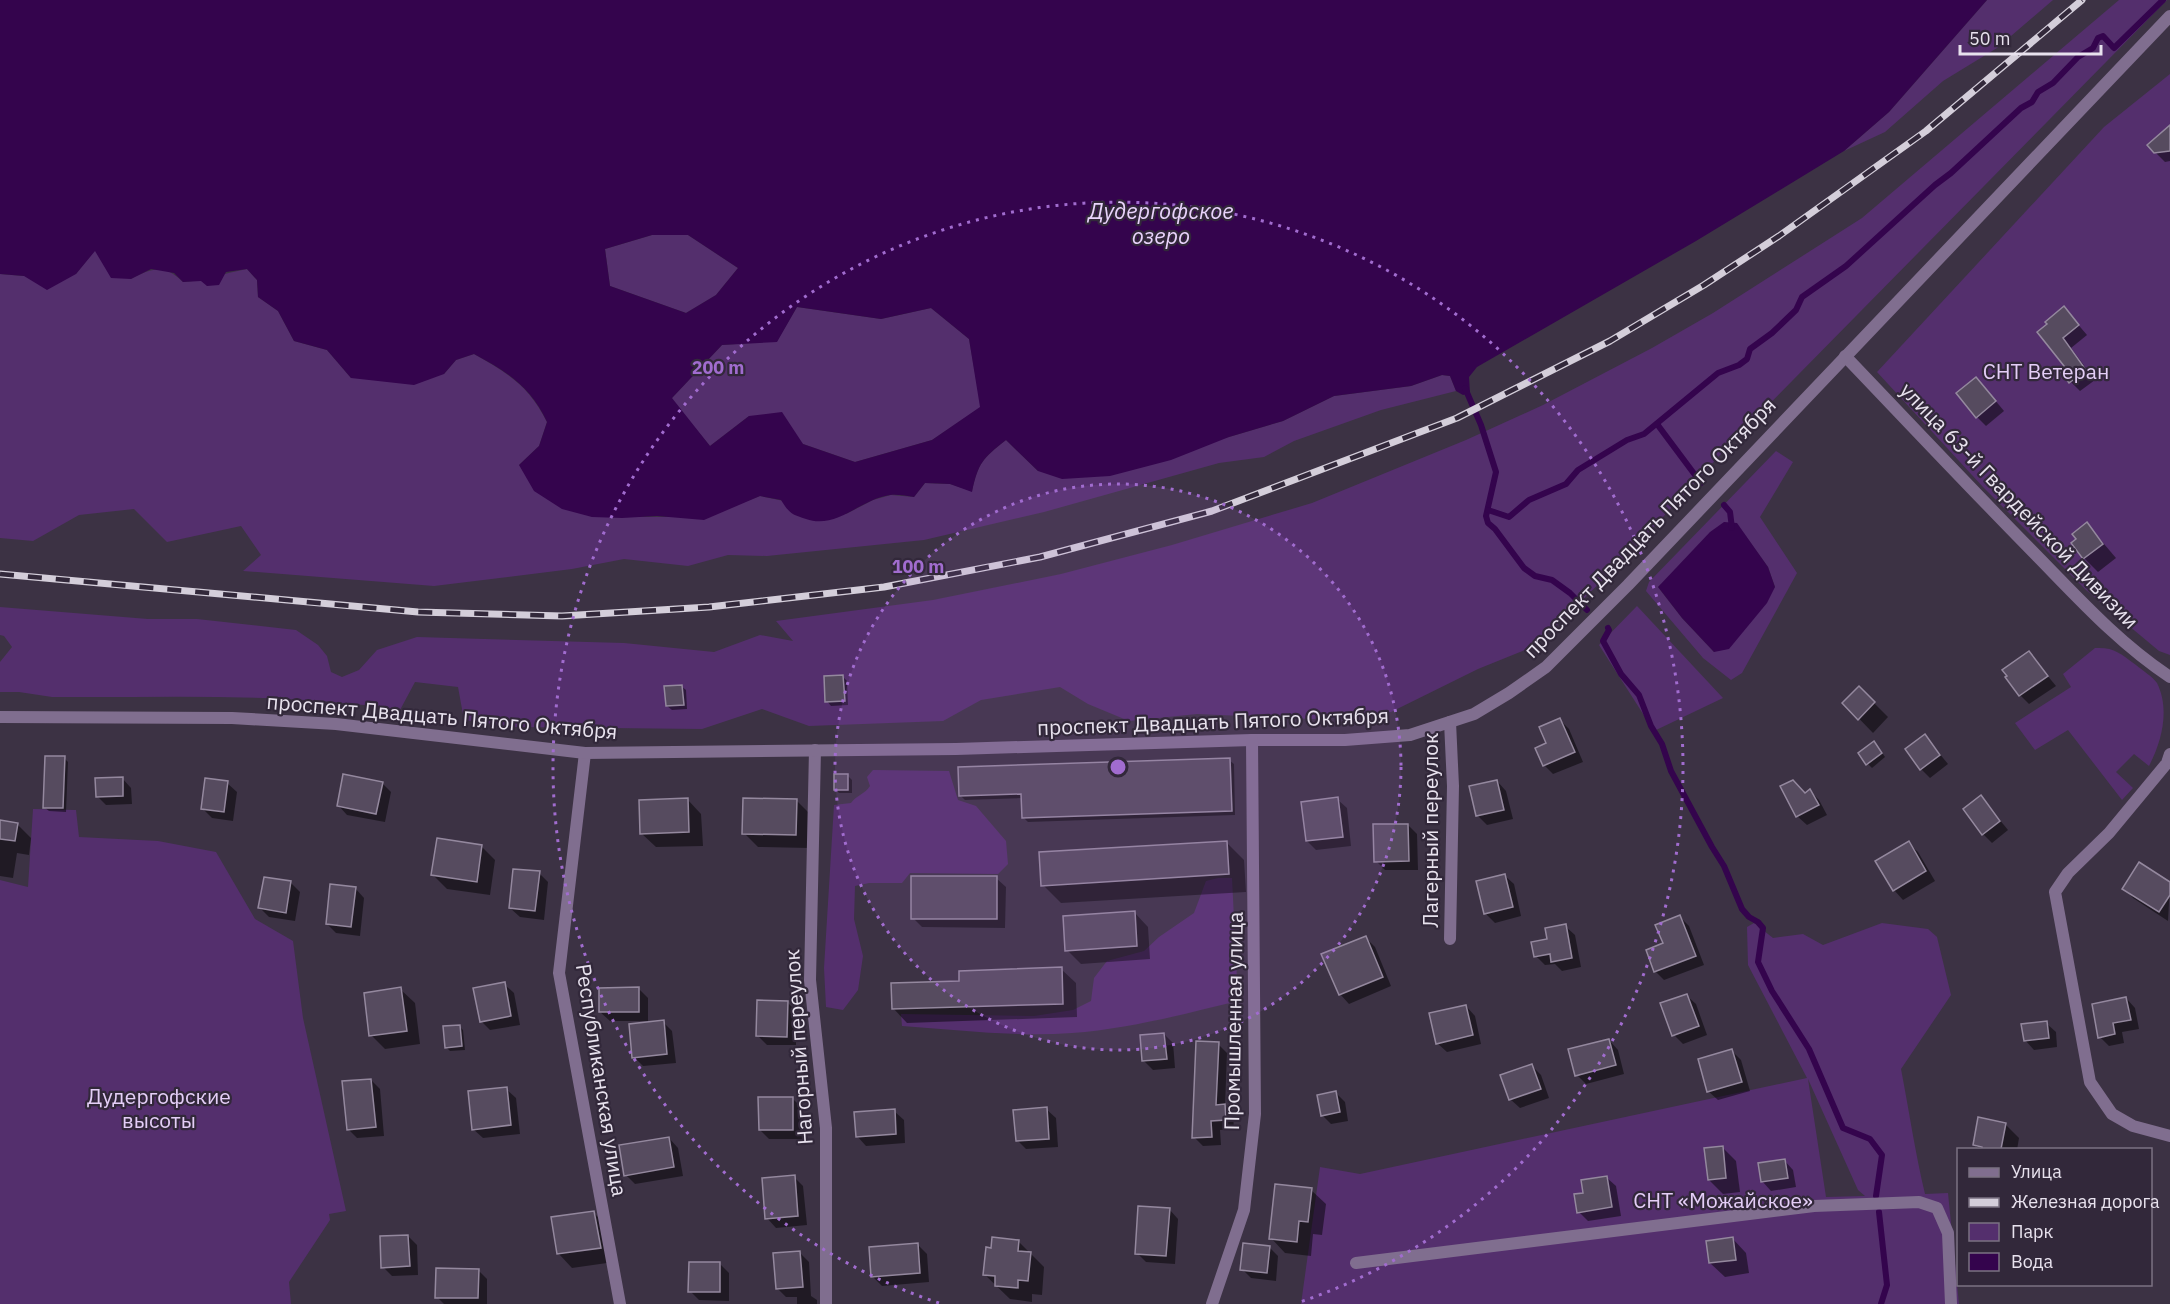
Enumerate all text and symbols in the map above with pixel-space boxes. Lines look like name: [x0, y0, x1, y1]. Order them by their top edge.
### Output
scale bar: [1960, 18, 2101, 56]
text: 50 m: [1969, 27, 2011, 50]
water label: Дудергофское озеро: [1086, 196, 1234, 250]
text: 200 m: [692, 356, 744, 379]
park label: СНТ Ветеран: [1983, 357, 2109, 385]
street label: улица 63-й Гвардейской Дивизии: [1894, 376, 2145, 635]
street label: проспект Двадцать Пятого Октября: [1517, 391, 1782, 664]
text: 100 m: [892, 555, 944, 578]
street label: проспект Двадцать Пятого Октября: [265, 687, 619, 745]
street label: проспект Двадцать Пятого Октября: [1037, 701, 1389, 741]
street label: Лагерный переулок: [1416, 732, 1444, 928]
centre of rings: [1108, 757, 1128, 777]
street label: Промышленная улица: [1217, 911, 1249, 1131]
street label: Нагорный переулок: [777, 948, 819, 1146]
street label: Республиканская улица: [570, 961, 634, 1198]
park label: Дудергофские высоты: [87, 1082, 231, 1134]
legend: [1957, 1148, 2152, 1286]
text: Улица: [2011, 1160, 2062, 1183]
park label: СНТ «Можайское»: [1633, 1186, 1813, 1214]
text: Железная дорога: [2011, 1190, 2160, 1213]
text: Парк: [2011, 1220, 2054, 1243]
text: Вода: [2011, 1250, 2054, 1273]

